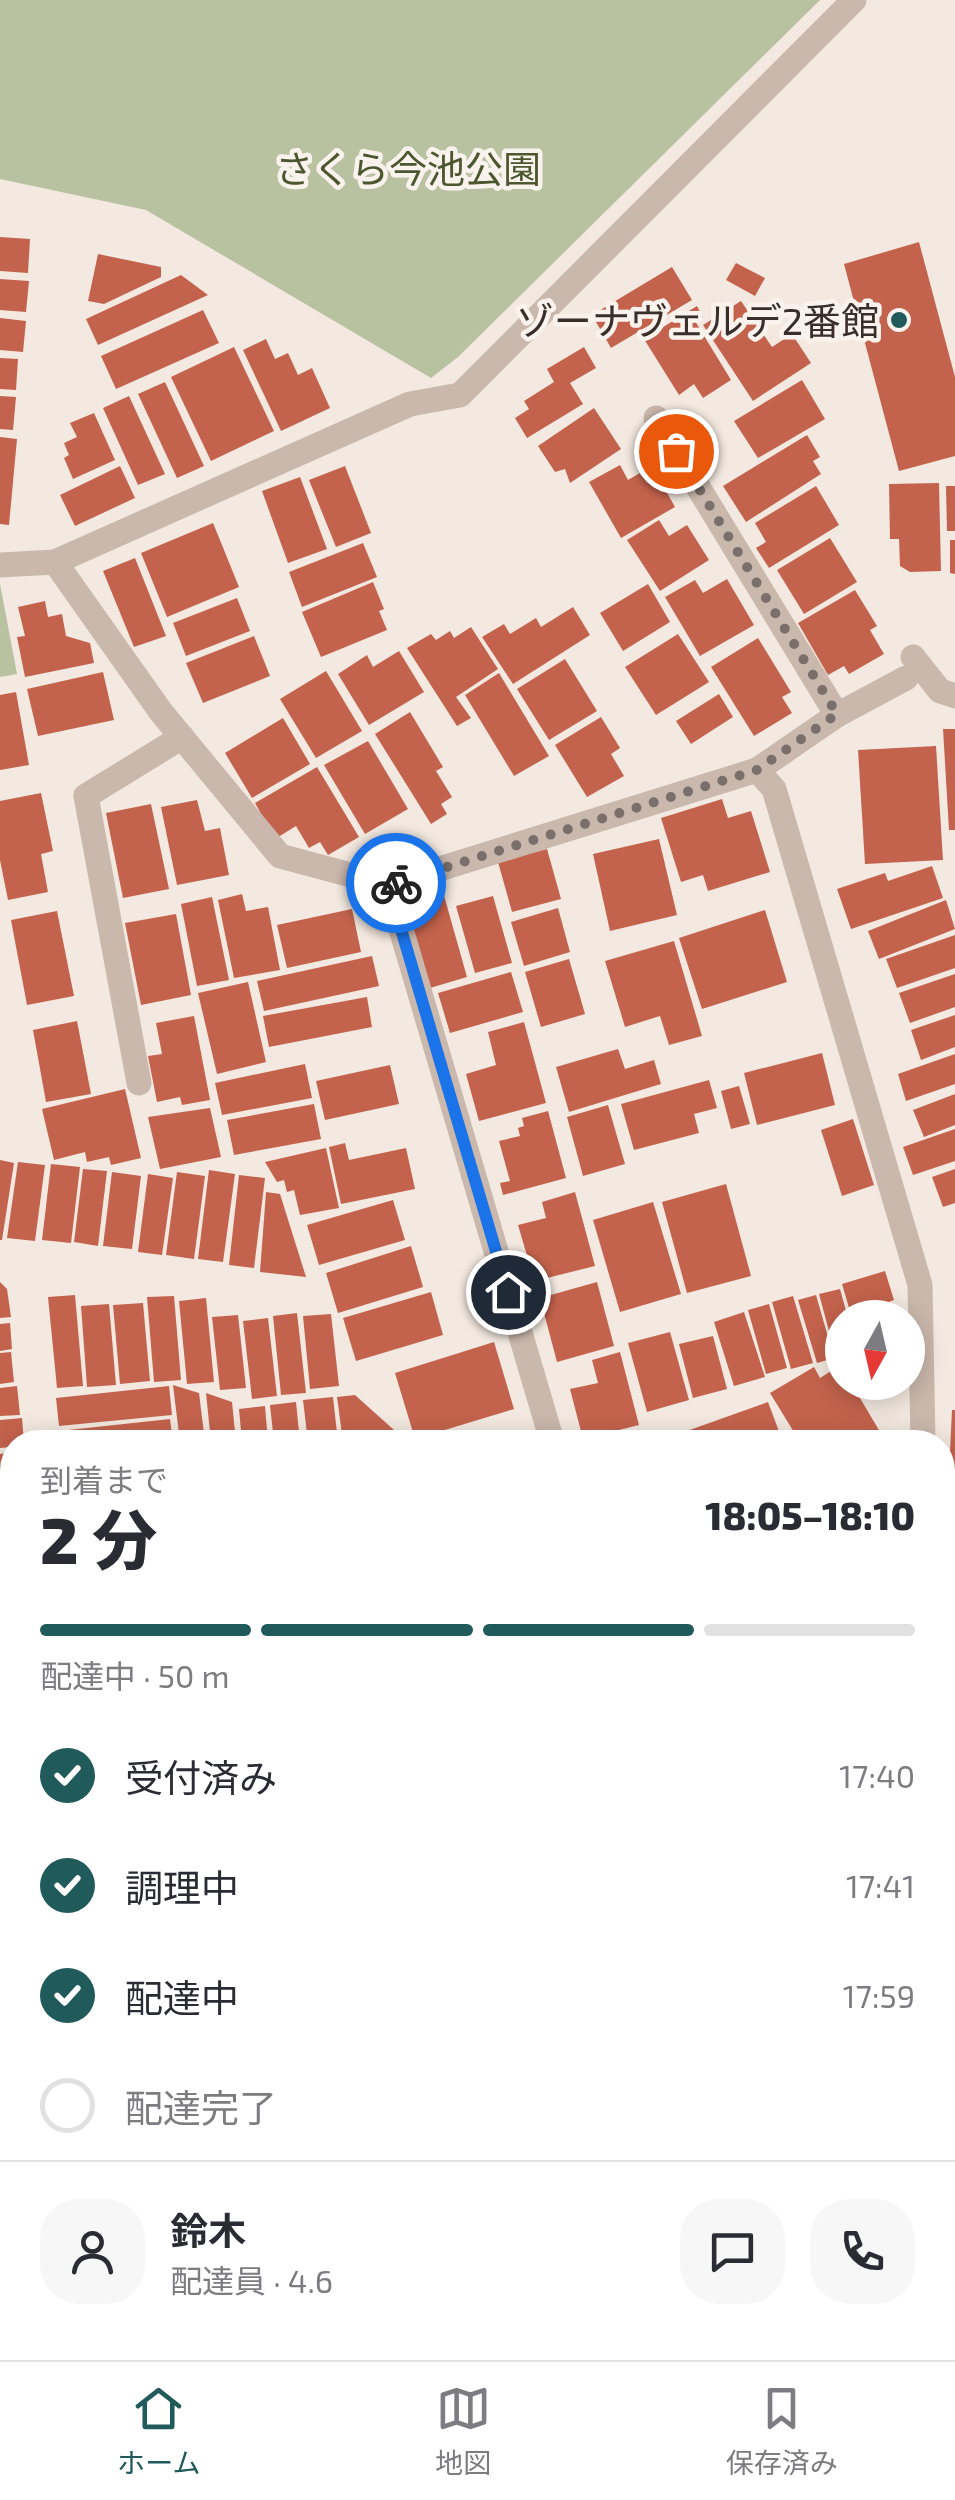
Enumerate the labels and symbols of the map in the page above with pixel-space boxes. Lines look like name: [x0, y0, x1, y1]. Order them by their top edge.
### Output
park label: さくら今池公園: [275, 145, 541, 191]
place label: ゾーナヴェルデ2番館: [516, 297, 879, 343]
marker: ゾーナヴェルデ2番館: [888, 309, 910, 331]
pin: [634, 409, 719, 494]
courier: [346, 833, 446, 933]
pin: [466, 1250, 551, 1335]
north arrow: [825, 1300, 925, 1400]

